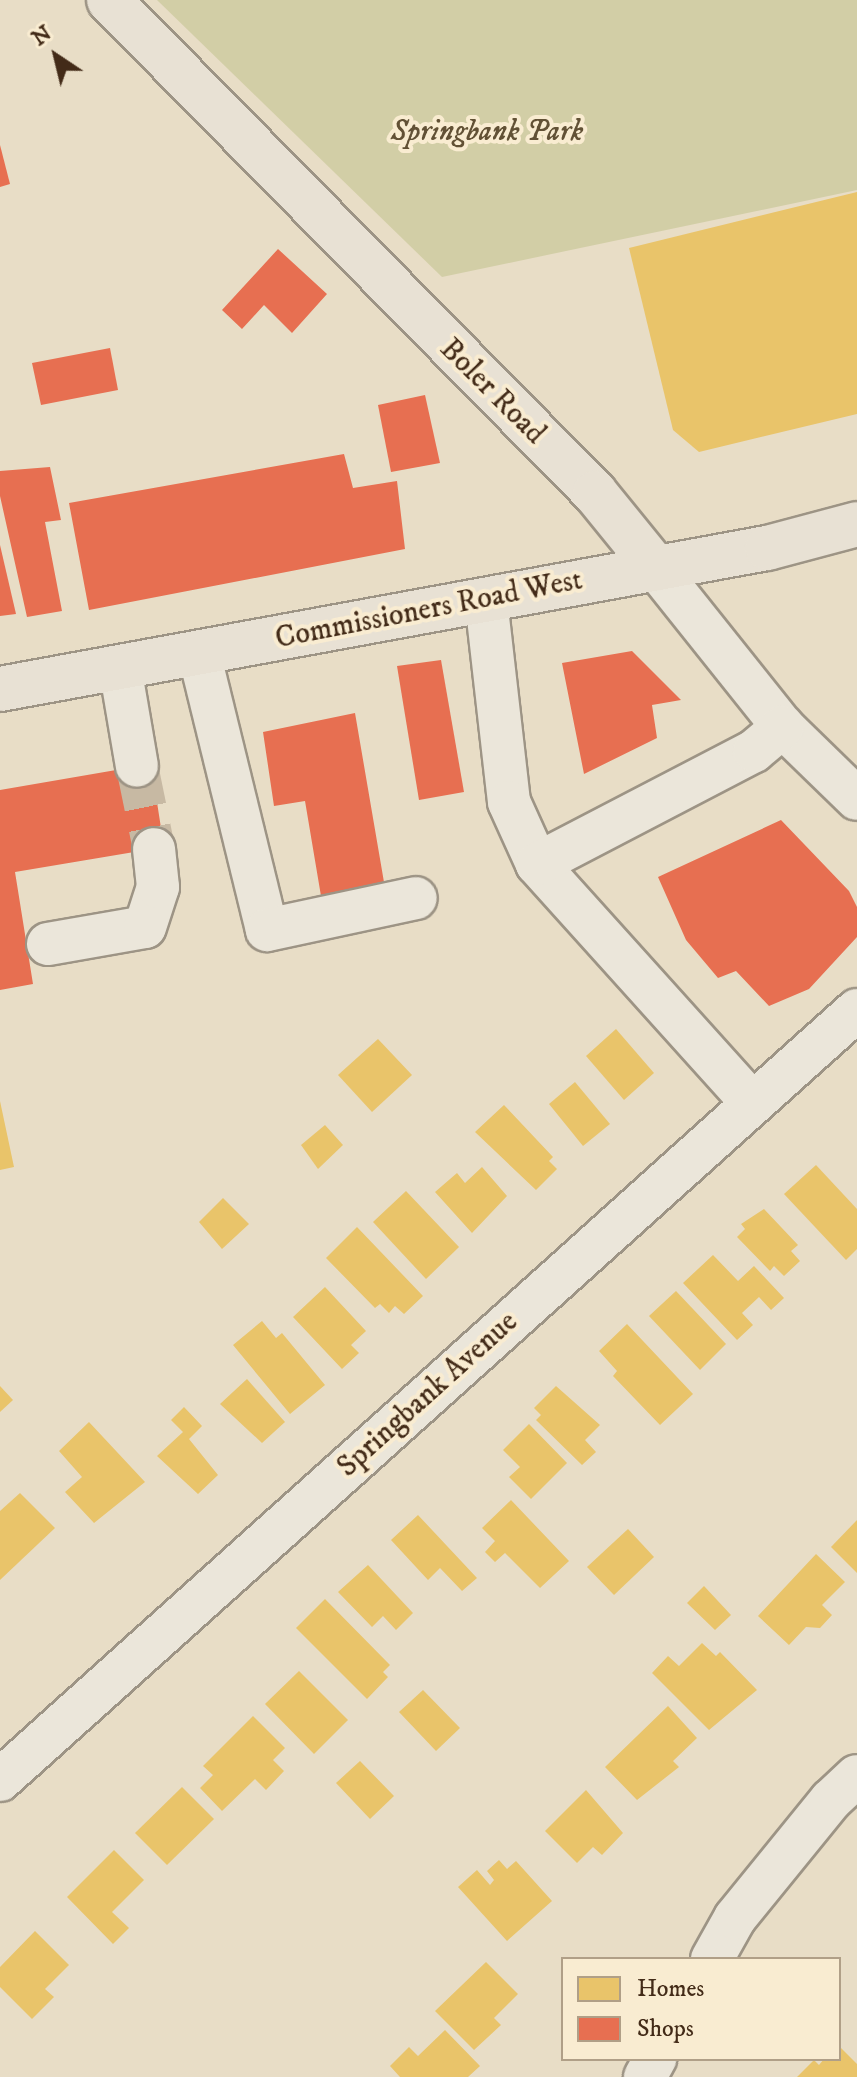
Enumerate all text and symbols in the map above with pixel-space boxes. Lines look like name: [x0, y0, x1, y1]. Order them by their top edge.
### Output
north arrow: [16, 16, 96, 96]
text: N: [27, 20, 57, 52]
park label: Springbank Park: [391, 114, 583, 150]
street label: Boler Road: [432, 332, 552, 452]
street label: Commissioners Road West: [272, 563, 586, 657]
street label: Springbank Avenue: [330, 1305, 526, 1485]
legend: [561, 1957, 841, 2061]
text: Homes: [637, 1974, 704, 2004]
text: Shops: [637, 2014, 694, 2044]

